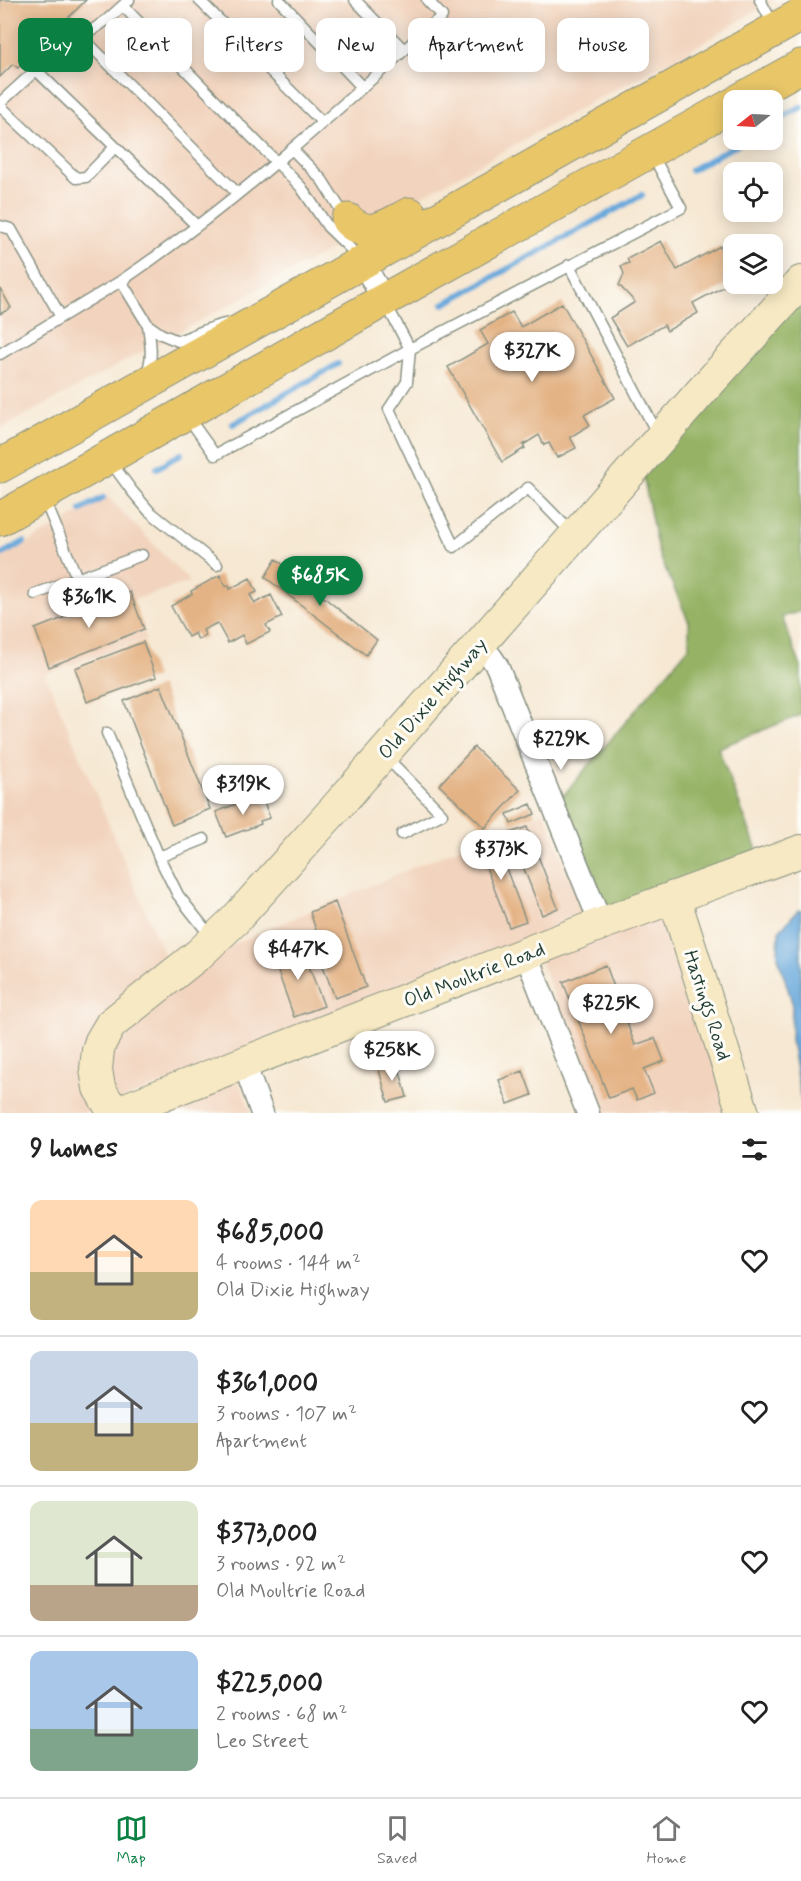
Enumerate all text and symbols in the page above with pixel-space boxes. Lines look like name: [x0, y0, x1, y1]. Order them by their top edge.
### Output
chip: Buy: [18, 18, 93, 72]
chip: Rent: [105, 18, 192, 72]
chip: Filters: [204, 18, 304, 72]
chip: New: [316, 18, 396, 72]
chip: Apartment: [408, 18, 545, 72]
chip: House: [557, 18, 649, 72]
north arrow: [723, 90, 783, 150]
map controls: [723, 90, 783, 294]
button: locate: [723, 162, 783, 222]
button: layers: [723, 234, 783, 294]
pin: $327K: [490, 332, 574, 383]
text: $327K: [504, 338, 560, 365]
pin: $685K: [278, 556, 362, 607]
text: $685K: [291, 562, 349, 589]
pin: $361K: [47, 578, 131, 629]
text: $361K: [62, 584, 116, 611]
street label: Old Dixie Highway: [373, 632, 495, 767]
pin: $229K: [519, 720, 603, 771]
text: $229K: [533, 726, 589, 753]
pin: $319K: [201, 765, 285, 816]
text: $319K: [216, 771, 270, 798]
pin: $373K: [459, 830, 543, 881]
text: $373K: [474, 836, 528, 863]
pin: $447K: [256, 930, 340, 981]
text: $447K: [268, 936, 328, 963]
street label: Old Moultrie Road: [400, 936, 549, 1015]
street label: Hastings Road: [674, 947, 737, 1065]
pin: $225K: [569, 984, 653, 1035]
text: $225K: [582, 990, 640, 1017]
pin: $258K: [350, 1031, 434, 1082]
text: $258K: [363, 1037, 421, 1064]
text: 9 homes: [30, 1132, 118, 1166]
icon: filters: [738, 1133, 771, 1166]
text: $685,000: [216, 1216, 324, 1250]
icon: home: [78, 1224, 150, 1296]
icon: heart: [738, 1244, 771, 1277]
text: 4 rooms · 144 m²: [216, 1250, 361, 1277]
text: Old Dixie Highway: [216, 1277, 370, 1304]
text: $361,000: [216, 1367, 318, 1401]
icon: home: [78, 1375, 150, 1447]
icon: heart: [738, 1395, 771, 1428]
text: 3 rooms · 107 m²: [216, 1401, 357, 1428]
text: Apartment: [216, 1428, 307, 1455]
text: $373,000: [216, 1517, 317, 1551]
icon: home: [78, 1525, 150, 1597]
icon: heart: [738, 1545, 771, 1578]
text: 3 rooms · 92 m²: [216, 1551, 346, 1578]
text: Old Moultrie Road: [216, 1578, 365, 1605]
text: $225,000: [216, 1667, 323, 1701]
icon: home: [78, 1675, 150, 1747]
icon: heart: [738, 1695, 771, 1728]
text: 2 rooms · 68 m²: [216, 1701, 347, 1728]
text: Leo Street: [216, 1728, 309, 1755]
tab: Map: [115, 1812, 148, 1869]
tab: Saved: [377, 1812, 417, 1869]
tab: Home: [647, 1812, 686, 1869]

